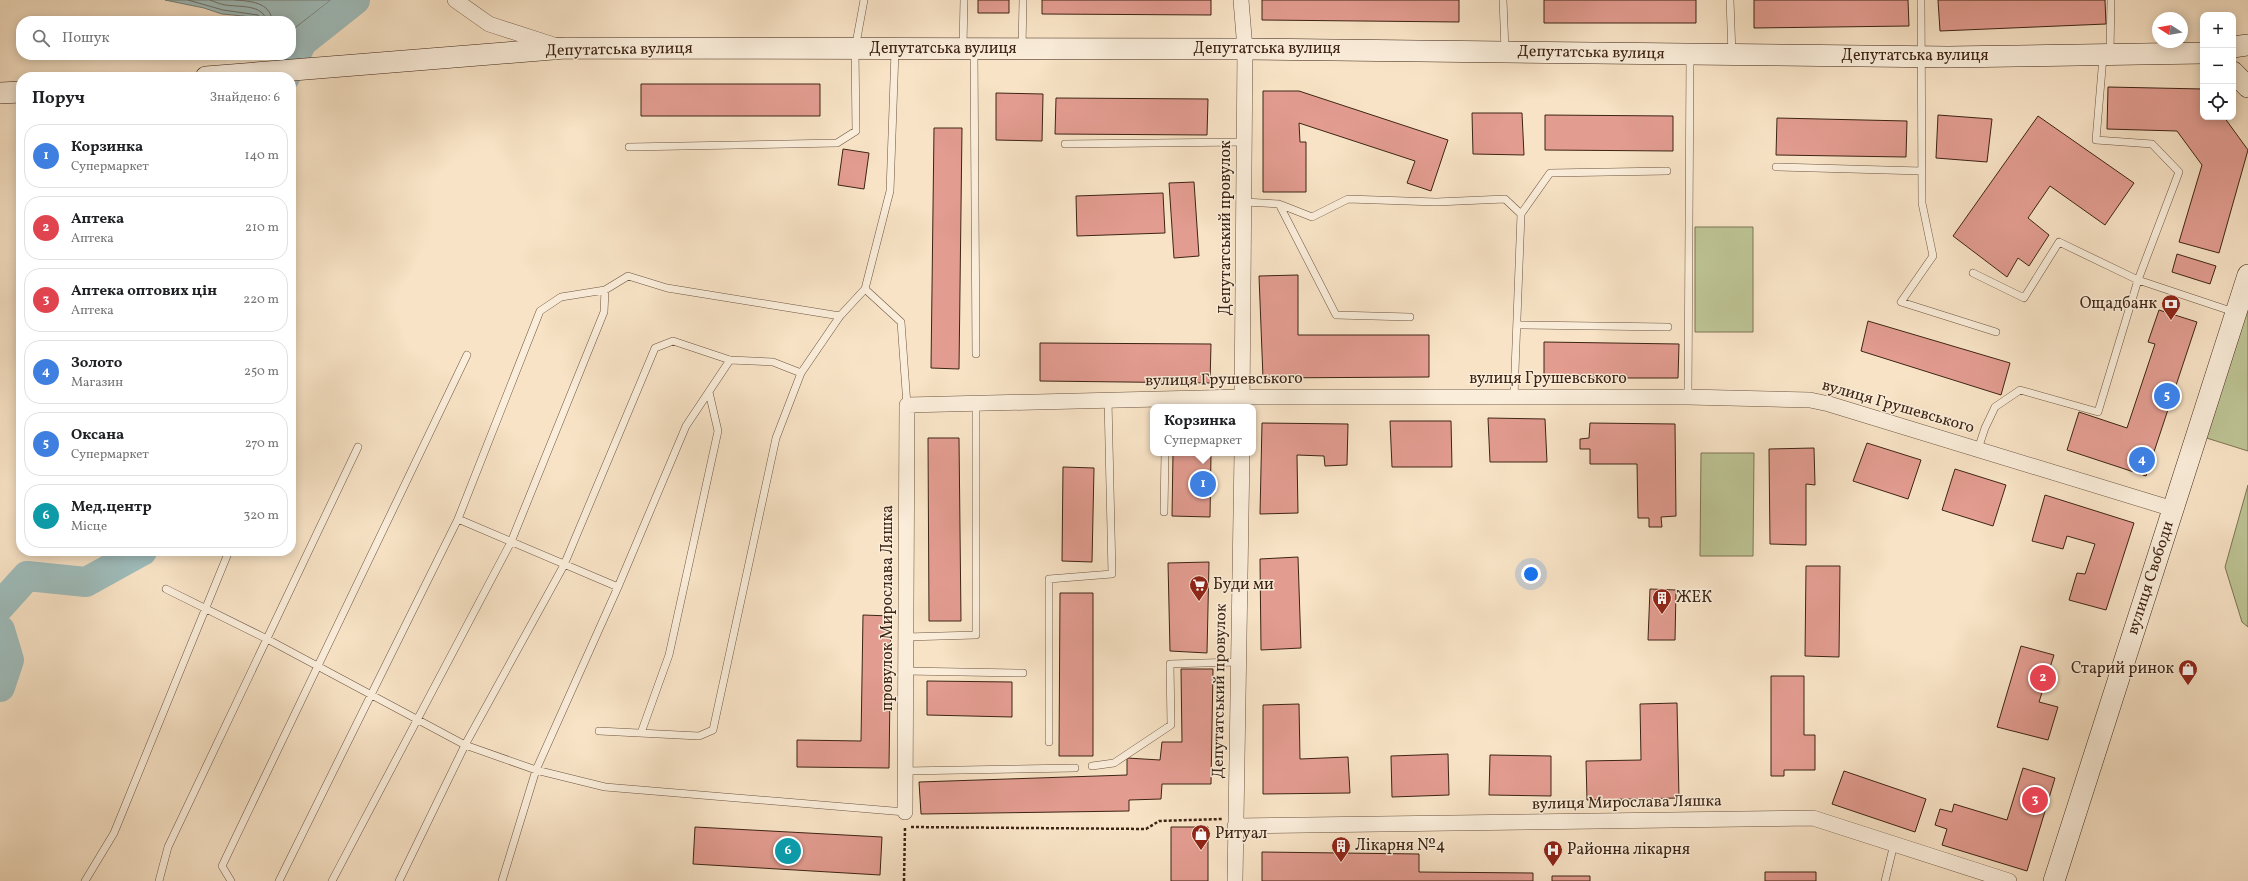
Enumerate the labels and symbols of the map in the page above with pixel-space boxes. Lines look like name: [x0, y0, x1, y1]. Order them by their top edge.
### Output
north arrow: [2152, 12, 2188, 48]
street label: Депутатська вулиця: [545, 38, 693, 62]
street label: Депутатська вулиця: [869, 38, 1017, 60]
street label: Депутатська вулиця: [1193, 38, 1341, 60]
street label: Депутатська вулиця: [1517, 41, 1665, 65]
street label: Депутатська вулиця: [1841, 45, 1989, 67]
street label: Депутатський провулок: [1215, 140, 1237, 315]
place label: Ощадбанк: [2080, 293, 2157, 315]
bank icon: Ощадбанк: [2160, 293, 2182, 321]
street label: вулиця Грушевського: [1145, 368, 1303, 392]
street label: вулиця Грушевського: [1469, 368, 1627, 390]
street label: вулиця Грушевського: [1819, 375, 1977, 439]
pin: 5: [2154, 381, 2180, 411]
pin: 4: [2129, 445, 2155, 475]
pin: 1: [1190, 469, 1216, 499]
street label: провулок Мирослава Ляшка: [877, 505, 899, 711]
street label: вулиця Свободи: [2122, 518, 2180, 638]
your location: [1521, 564, 1541, 584]
supermarket icon: Буди ми: [1188, 574, 1210, 602]
place label: Буди ми: [1213, 574, 1274, 596]
building icon: ЖЕК: [1651, 587, 1673, 615]
place label: ЖЕК: [1676, 587, 1712, 609]
street label: Депутатський провулок: [1207, 603, 1233, 779]
place label: Старий ринок: [2071, 658, 2174, 680]
shop icon: Старий ринок: [2177, 658, 2199, 686]
pin: 2: [2030, 663, 2056, 693]
pin: 3: [2022, 785, 2048, 815]
street label: вулиця Мирослава Ляшка: [1532, 790, 1722, 816]
shop icon: Ритуал: [1190, 823, 1212, 851]
place label: Ритуал: [1215, 823, 1268, 845]
building icon: Лікарня №4: [1330, 835, 1352, 863]
place label: Лікарня №4: [1355, 835, 1445, 857]
pin: 6: [775, 836, 801, 866]
hospital icon: Районна лікарня: [1542, 839, 1564, 867]
place label: Районна лікарня: [1567, 839, 1690, 861]

